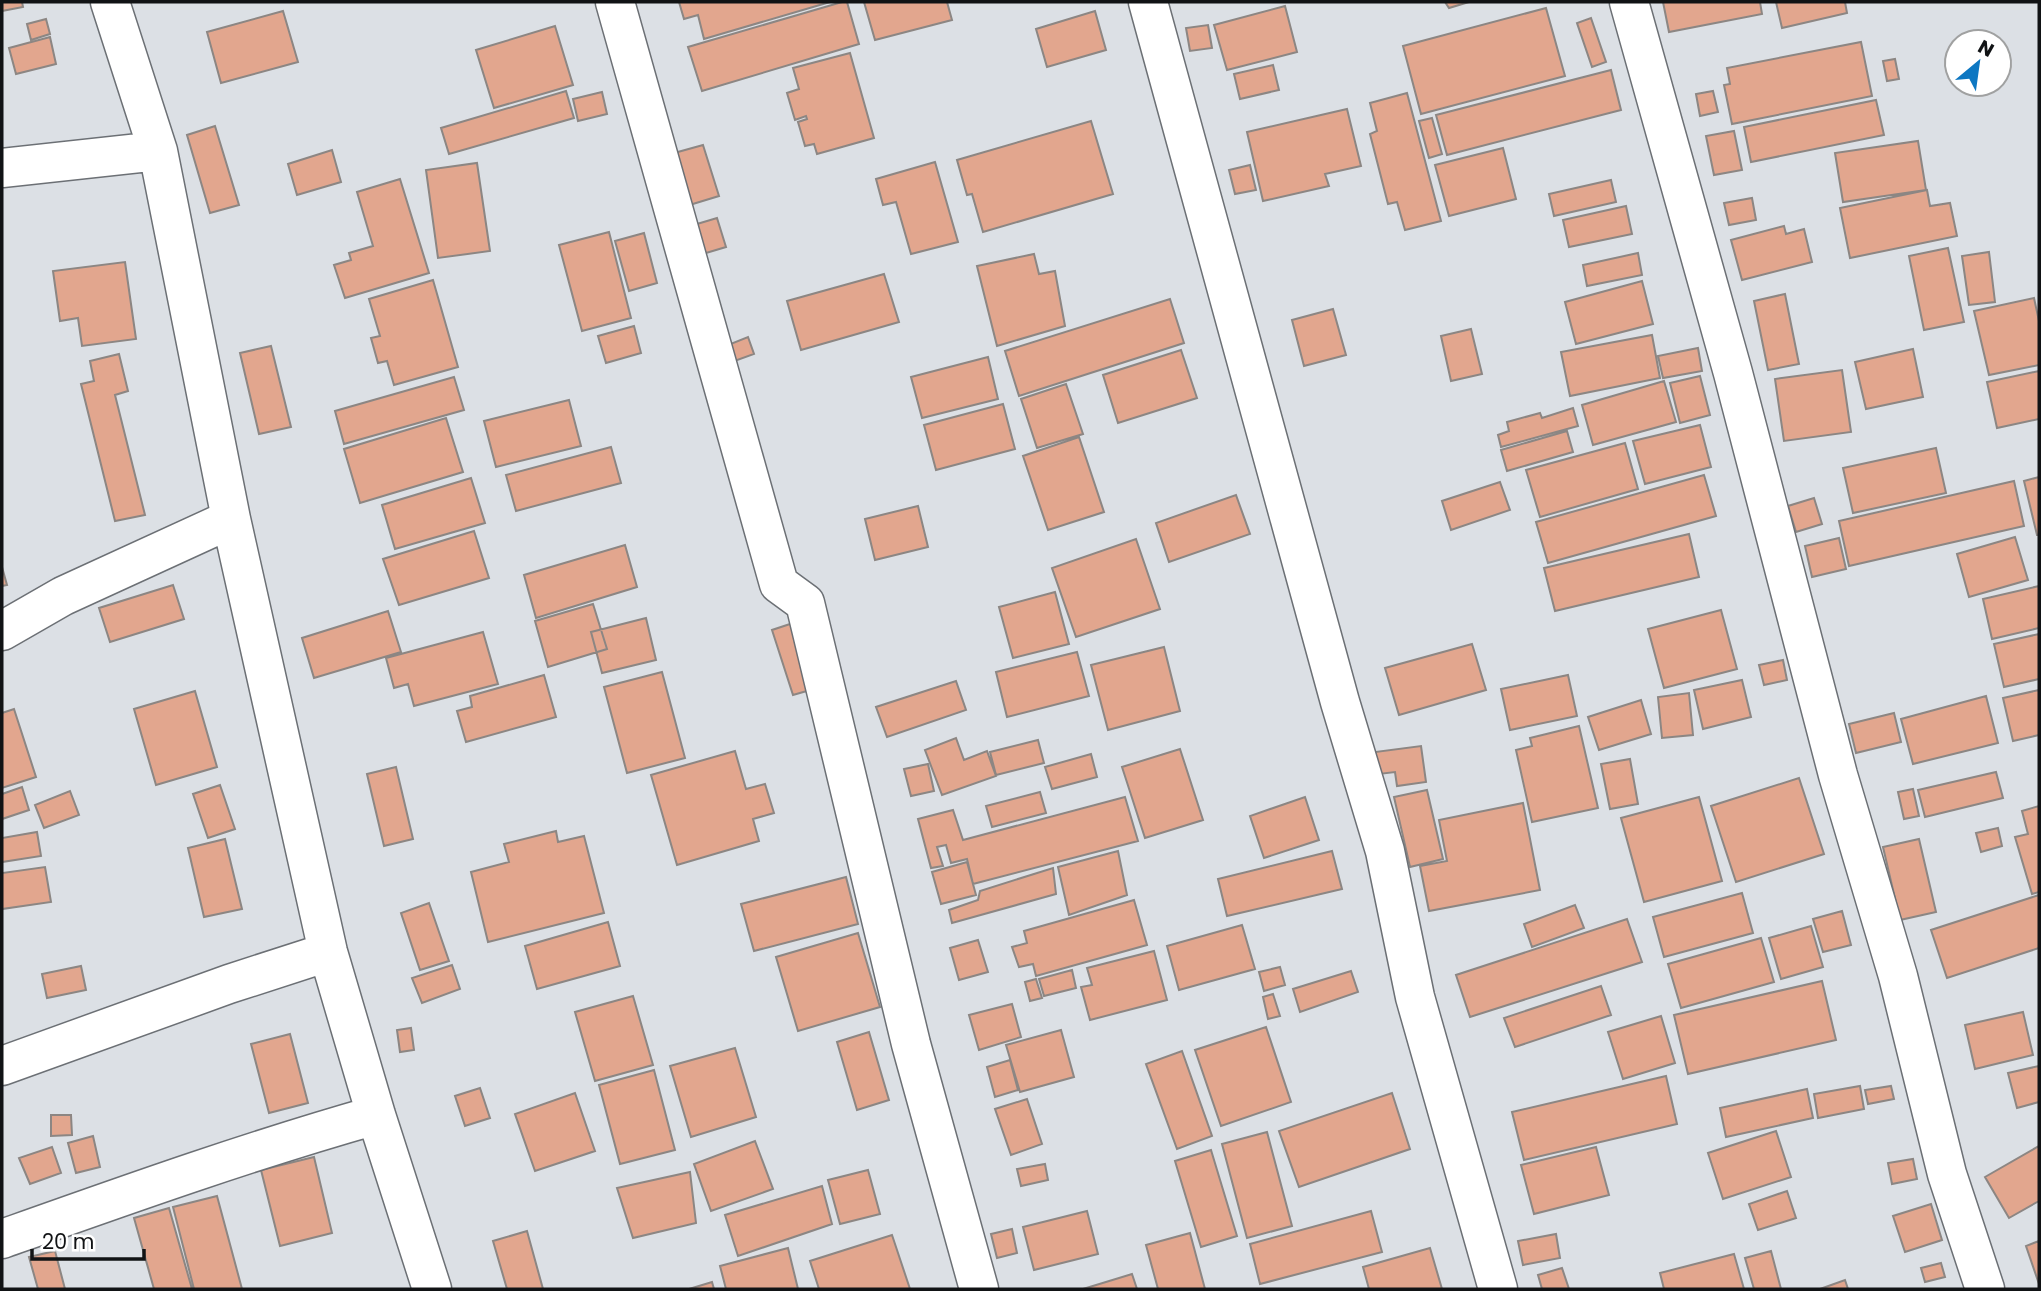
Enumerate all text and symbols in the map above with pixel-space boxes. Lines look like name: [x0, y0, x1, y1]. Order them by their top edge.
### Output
north arrow: [1943, 28, 2013, 98]
text: N: [1973, 33, 1999, 64]
scale bar: [32, 1218, 144, 1262]
text: 20 m: [42, 1227, 95, 1256]

